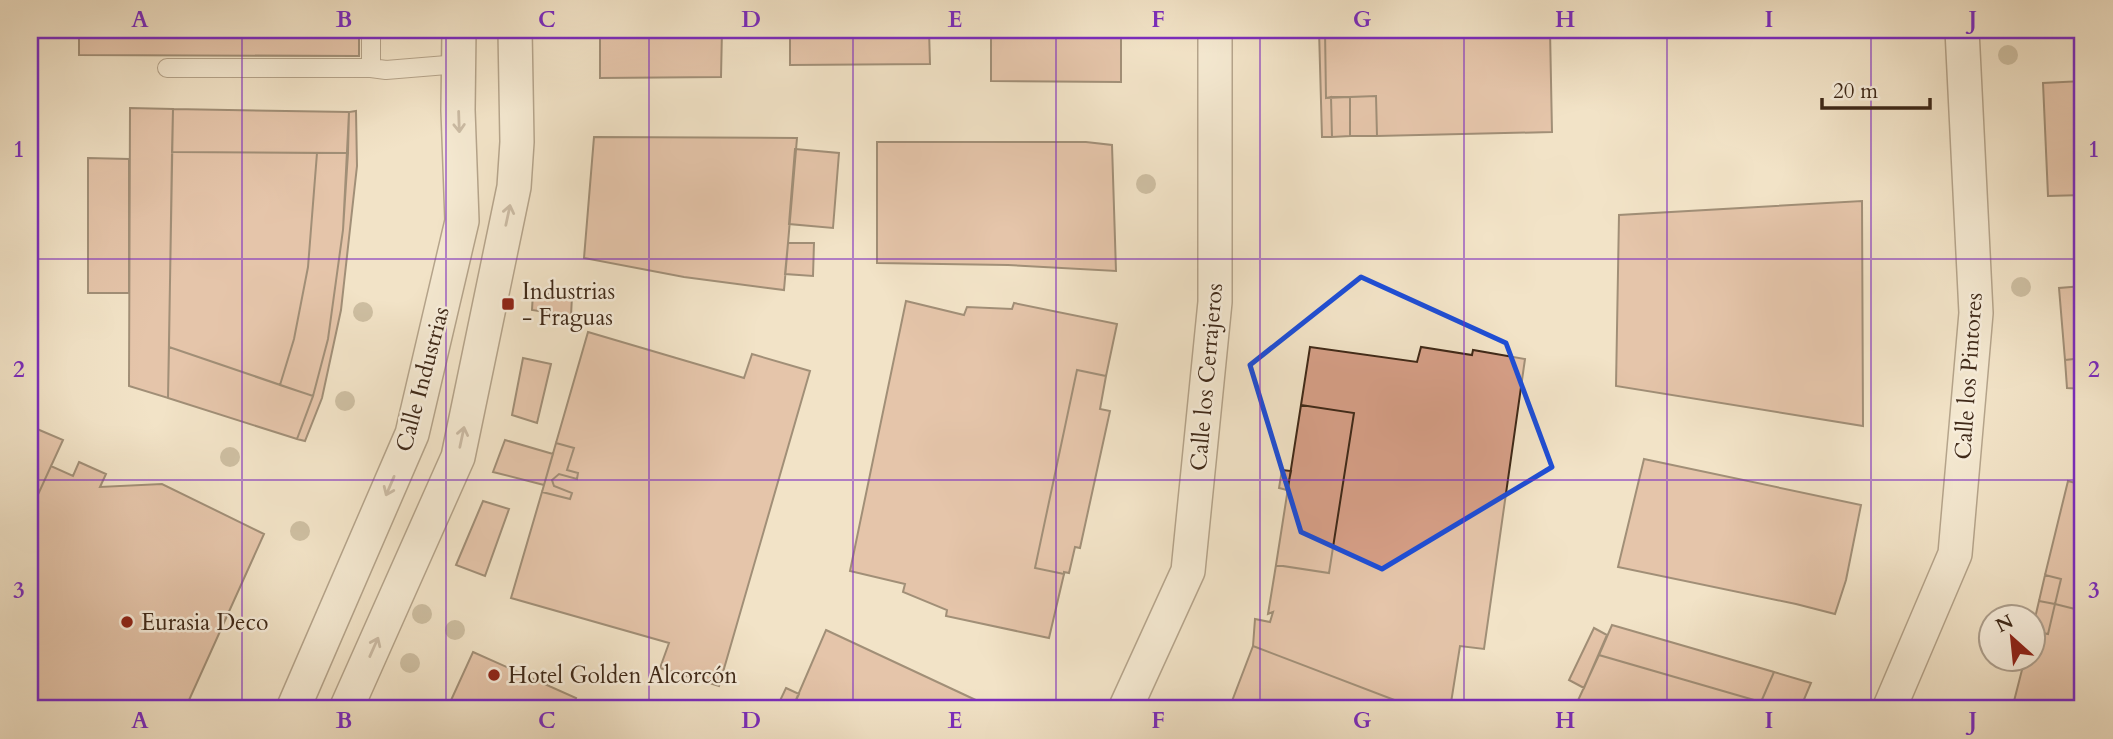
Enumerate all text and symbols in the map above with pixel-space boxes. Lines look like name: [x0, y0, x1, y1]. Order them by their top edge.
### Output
text: A: [131, 4, 149, 35]
text: B: [336, 4, 352, 35]
text: C: [538, 4, 556, 35]
text: D: [741, 4, 761, 35]
text: E: [948, 4, 962, 35]
text: F: [1151, 4, 1165, 35]
text: G: [1353, 4, 1372, 35]
text: H: [1555, 4, 1575, 35]
text: I: [1765, 4, 1773, 35]
text: J: [1966, 4, 1977, 35]
scale bar: [1822, 66, 1931, 110]
text: 20 m: [1833, 77, 1878, 106]
one-way arrow: [452, 111, 465, 134]
text: 1: [13, 134, 25, 165]
text: 1: [2088, 134, 2100, 165]
one-way arrow: [502, 204, 516, 227]
place label: Industrias - Fraguas: [522, 276, 615, 333]
street label: Calle los Cerrajeros: [1183, 282, 1230, 472]
street label: Calle los Pintores: [1947, 291, 1990, 461]
marker: Industrias - Fraguas: [500, 296, 516, 312]
street label: Calle Industrias: [388, 303, 457, 455]
text: 2: [13, 354, 25, 385]
text: 2: [2088, 354, 2100, 385]
one-way arrow: [455, 426, 469, 449]
one-way arrow: [382, 475, 395, 497]
text: 3: [13, 575, 25, 606]
text: 3: [2088, 575, 2100, 606]
north arrow: [1976, 602, 2046, 672]
place label: Eurasia Deco: [141, 607, 268, 638]
text: N: [1991, 608, 2018, 639]
marker: Eurasia Deco: [119, 614, 135, 630]
one-way arrow: [368, 637, 381, 658]
place label: Hotel Golden Alcorcón: [508, 660, 737, 691]
marker: Hotel Golden Alcorcón: [486, 667, 502, 683]
text: A: [131, 705, 149, 736]
text: B: [336, 705, 352, 736]
text: C: [538, 705, 556, 736]
text: D: [741, 705, 761, 736]
text: E: [948, 705, 962, 736]
text: F: [1151, 705, 1165, 736]
text: G: [1353, 705, 1372, 736]
text: H: [1555, 705, 1575, 736]
text: I: [1765, 705, 1773, 736]
text: J: [1966, 705, 1977, 736]

